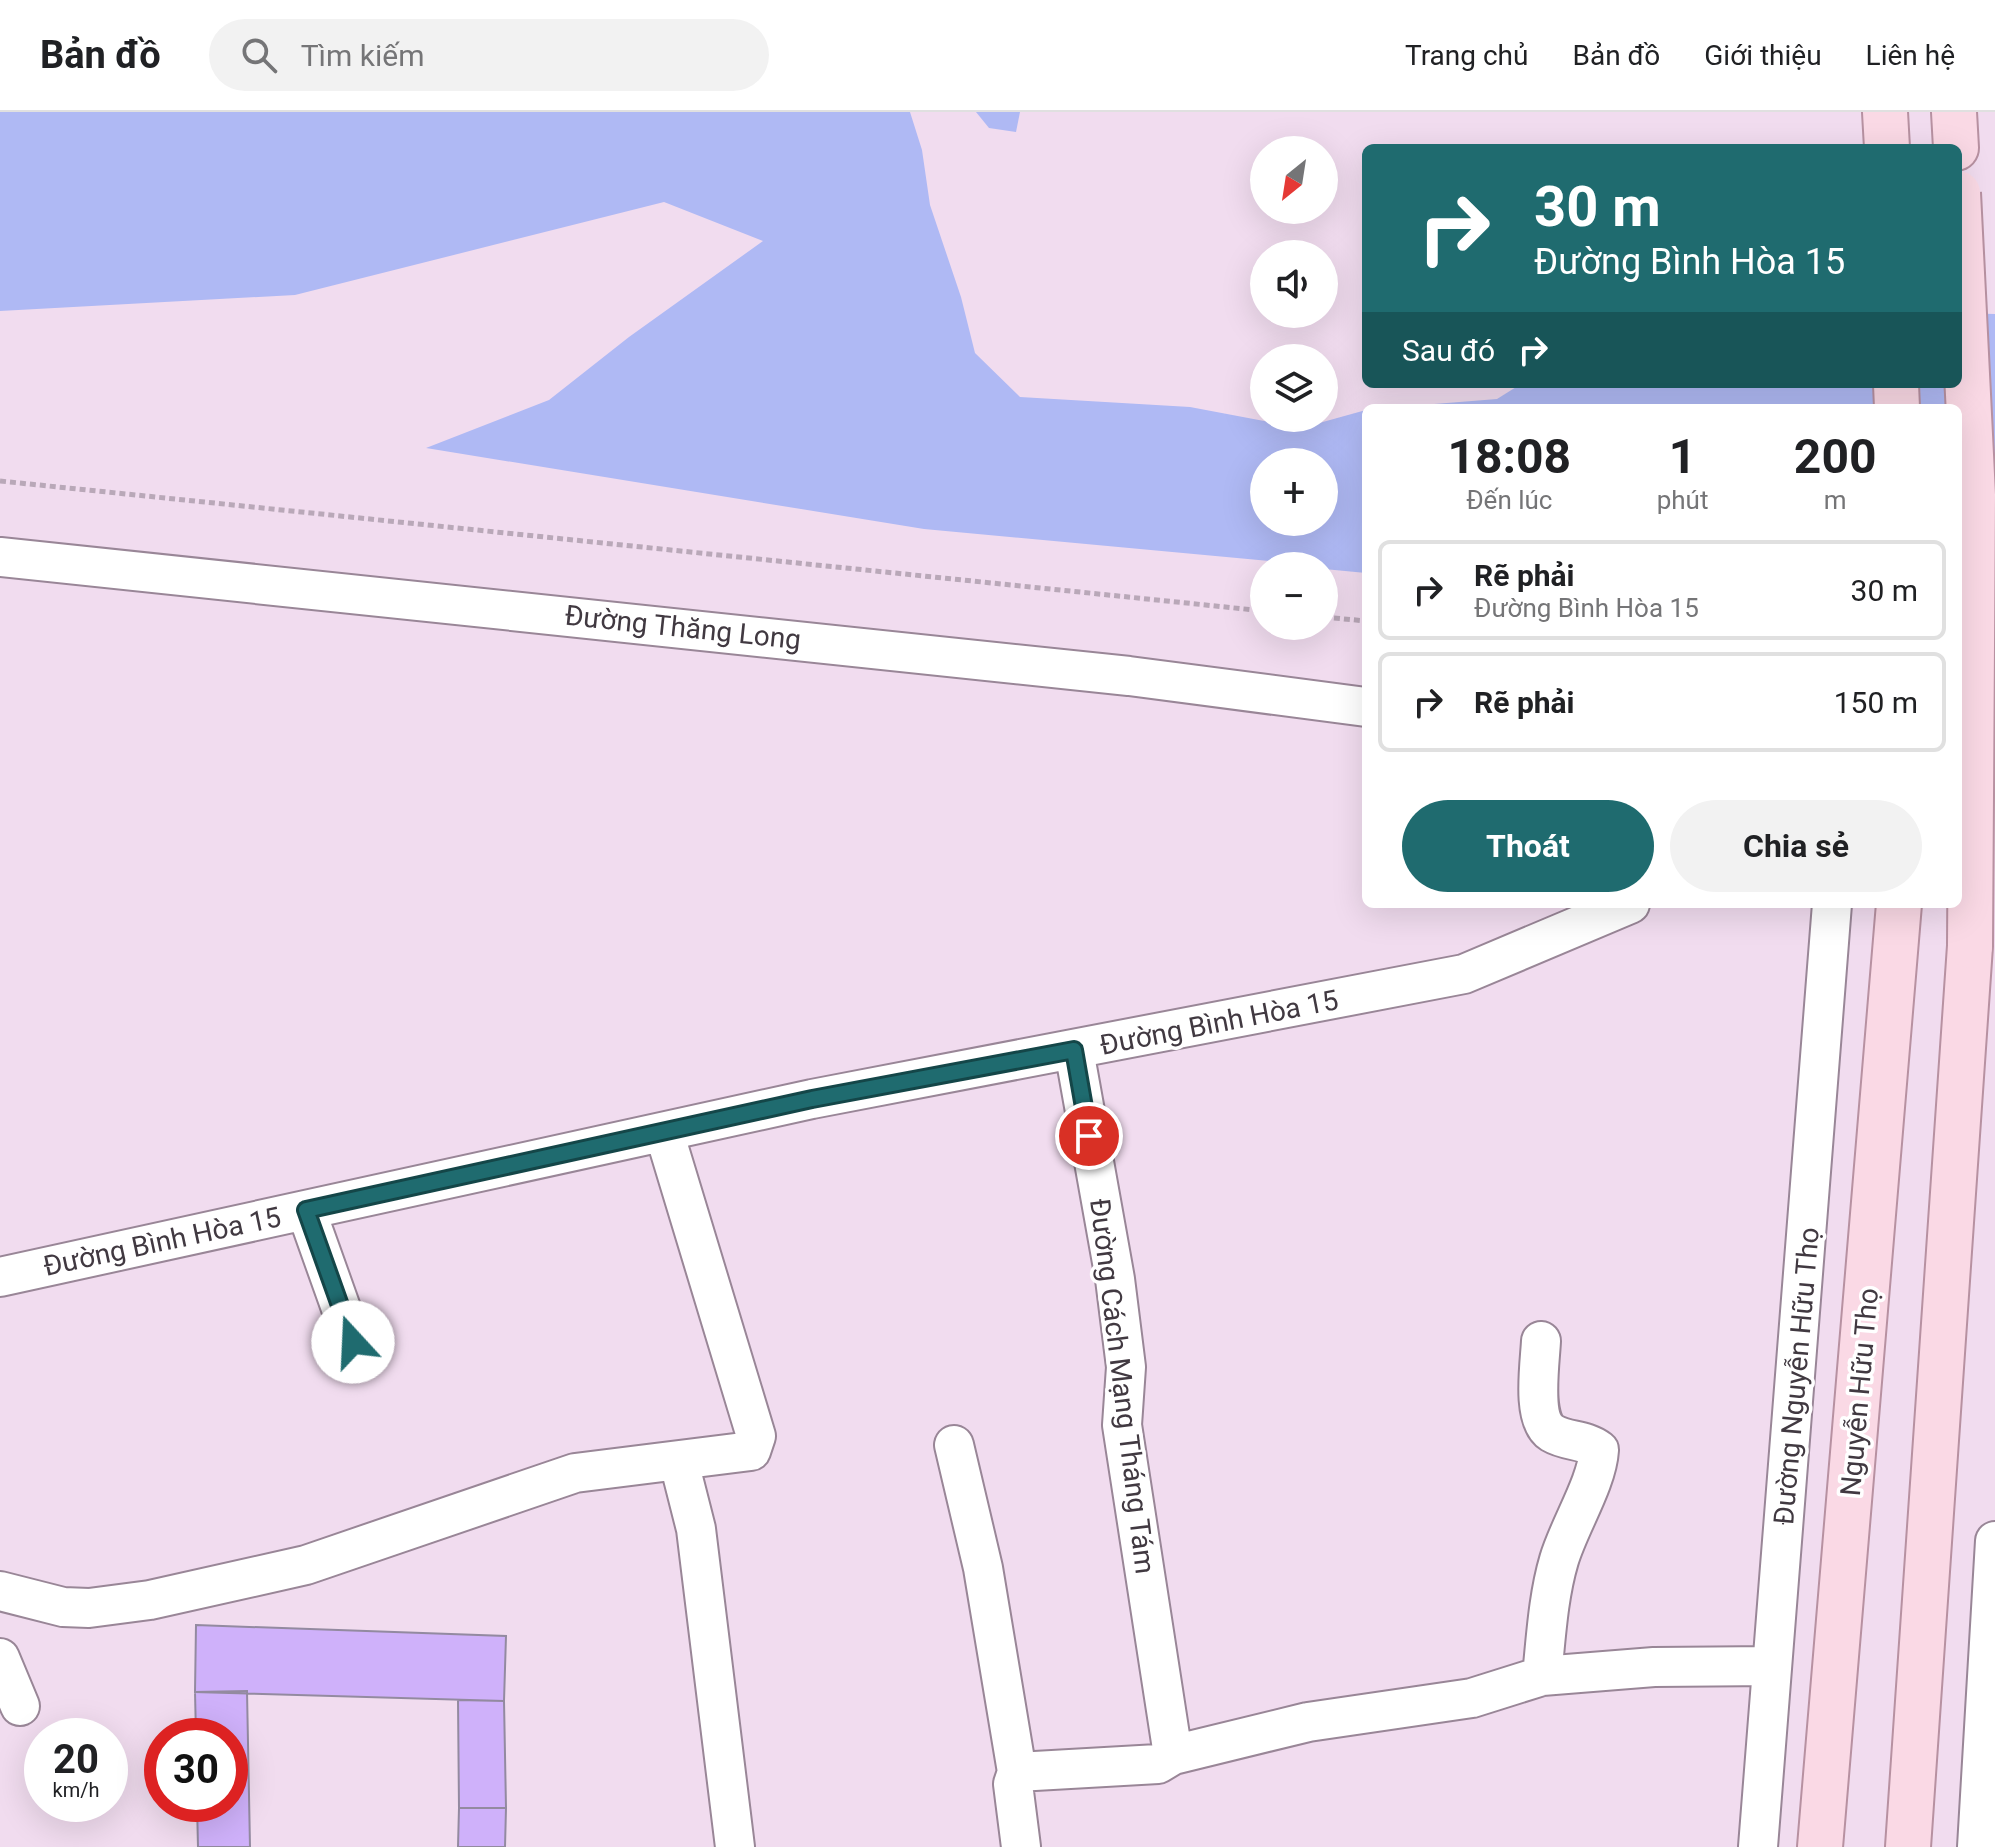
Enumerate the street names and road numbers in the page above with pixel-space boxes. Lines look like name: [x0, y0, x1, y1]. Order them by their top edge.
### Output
street label: Đường Thăng Long: [563, 599, 803, 656]
street label: Đường Bình Hòa 15: [1097, 983, 1341, 1062]
street label: Đường Cách Mạng Tháng Tám: [1083, 1197, 1162, 1576]
street label: Đường Bình Hòa 15: [40, 1200, 284, 1283]
street label: Đường Nguyễn Hữu Thọ: [1767, 1226, 1826, 1526]
street label: Nguyễn Hữu Thọ: [1834, 1287, 1885, 1497]

